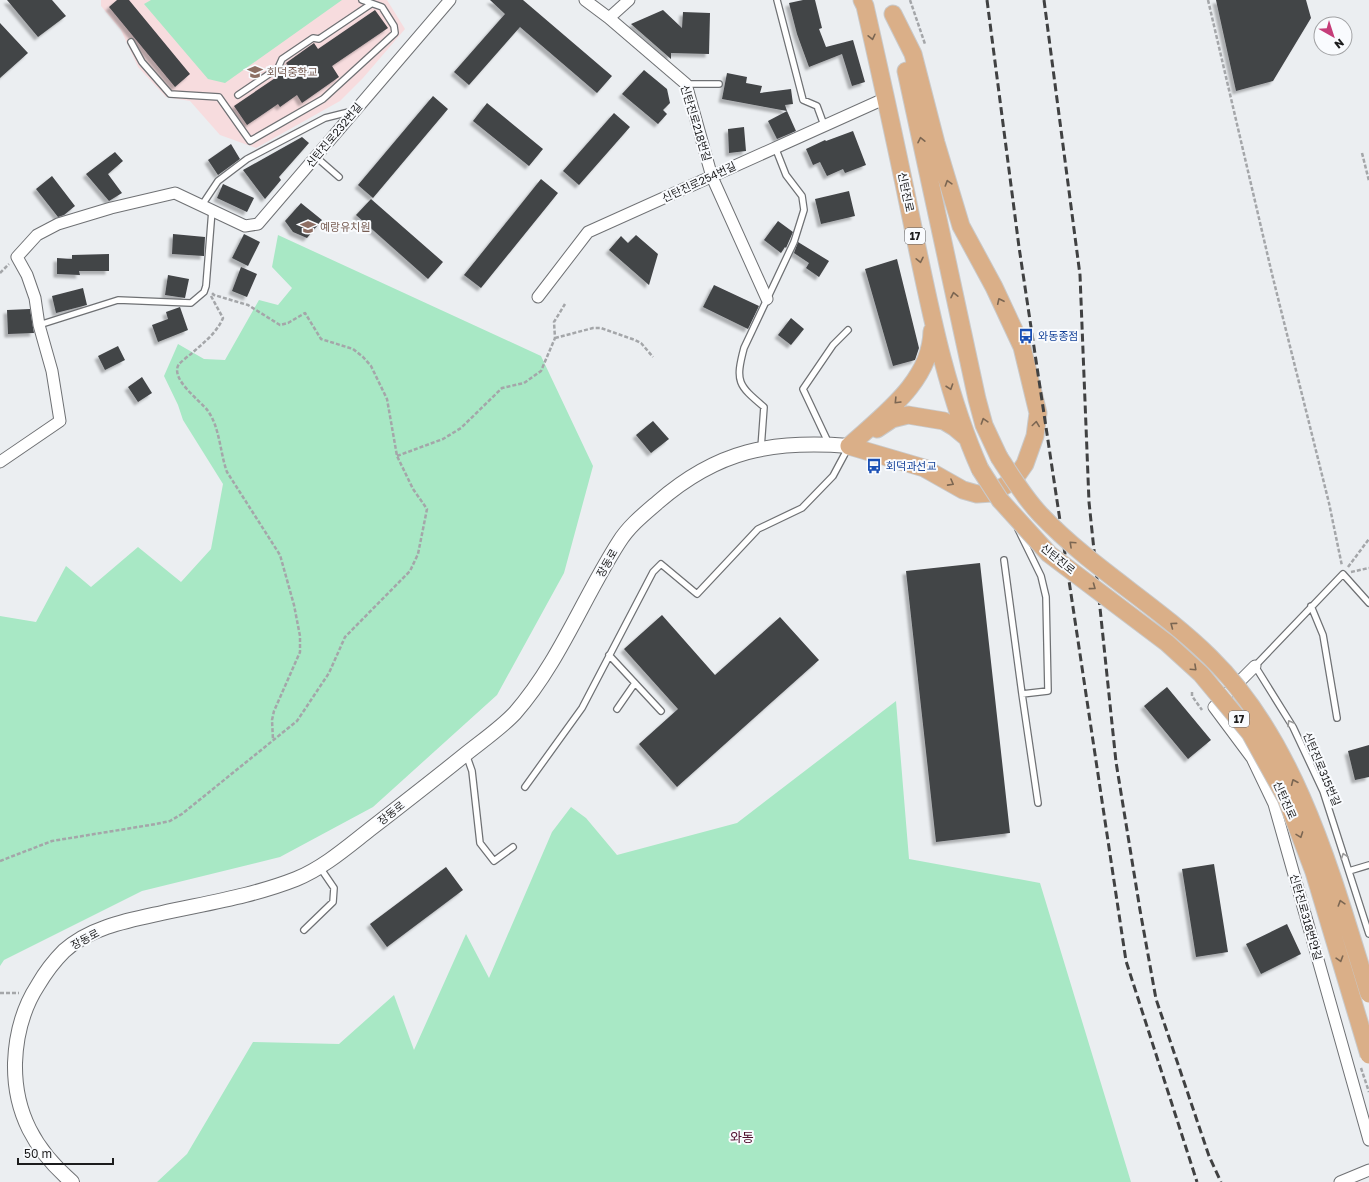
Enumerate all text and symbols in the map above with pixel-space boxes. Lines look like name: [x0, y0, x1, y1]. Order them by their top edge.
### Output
north arrow: [1313, 16, 1353, 56]
one-way arrow: [868, 34, 876, 41]
text: N: [1332, 36, 1347, 52]
school or university icon: 회덕중학교: [246, 63, 264, 81]
place label: 회덕중학교: [267, 65, 318, 78]
street label: 신탄진로218번길: [679, 83, 714, 163]
street label: 신탄진로232번길: [303, 100, 364, 169]
one-way arrow: [918, 137, 926, 143]
street label: 신탄진로254번길: [660, 159, 738, 204]
street label: 신탄진로: [896, 171, 917, 213]
one-way arrow: [944, 179, 953, 186]
school or university icon: 예랑유치원: [299, 218, 317, 236]
place label: 예랑유치원: [320, 220, 371, 233]
road number: 17: [905, 228, 925, 244]
one-way arrow: [915, 257, 923, 263]
one-way arrow: [951, 291, 959, 298]
one-way arrow: [997, 298, 1005, 305]
bus stop icon: 와동종점: [1017, 327, 1035, 345]
place label: 와동종점: [1038, 329, 1078, 342]
one-way arrow: [945, 383, 953, 390]
one-way arrow: [894, 396, 902, 404]
one-way arrow: [980, 418, 988, 425]
one-way arrow: [1031, 421, 1040, 427]
bus stop icon: 회덕과선교: [865, 457, 883, 475]
place label: 회덕과선교: [886, 459, 937, 472]
one-way arrow: [947, 479, 954, 486]
street label: 신탄진로: [1038, 541, 1078, 576]
one-way arrow: [1069, 542, 1076, 549]
street label: 장동로: [593, 546, 620, 579]
one-way arrow: [1088, 582, 1095, 589]
one-way arrow: [1171, 623, 1178, 630]
one-way arrow: [1189, 663, 1197, 670]
road number: 17: [1229, 711, 1249, 727]
one-way arrow: [1288, 720, 1295, 727]
street label: 신탄진로315번길: [1301, 730, 1344, 808]
one-way arrow: [1290, 778, 1298, 785]
street label: 신탄진로: [1271, 779, 1300, 821]
street label: 장동로: [375, 798, 407, 827]
one-way arrow: [1295, 832, 1303, 839]
one-way arrow: [1341, 853, 1349, 860]
street label: 신탄진로318번안길: [1288, 872, 1325, 962]
one-way arrow: [1337, 900, 1346, 907]
street label: 장동로: [68, 926, 101, 951]
one-way arrow: [1335, 955, 1344, 962]
district label: 와동: [730, 1129, 754, 1145]
scale bar: [18, 1140, 113, 1166]
text: 50 m: [24, 1146, 52, 1161]

